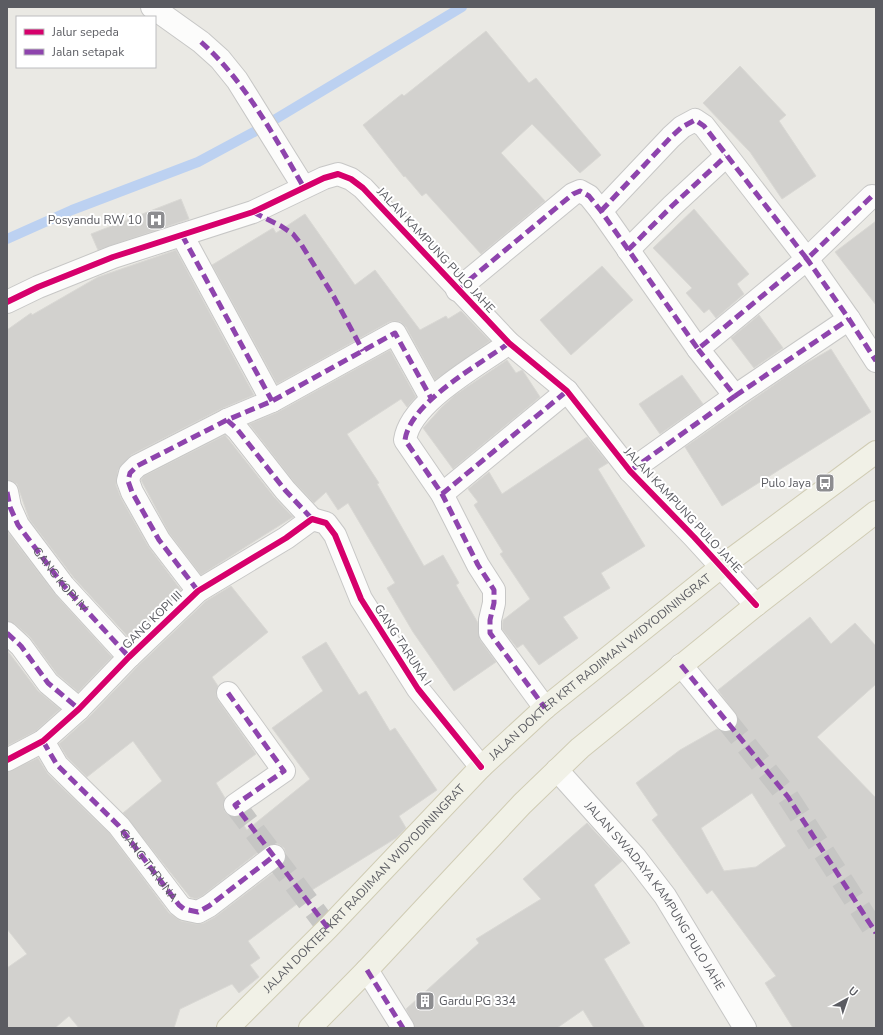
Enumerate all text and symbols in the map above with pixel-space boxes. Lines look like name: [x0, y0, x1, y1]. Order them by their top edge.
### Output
legend: [16, 16, 156, 68]
text: Jalur sepeda: [51, 24, 119, 40]
text: Jalan setapak: [51, 44, 125, 60]
street label: JALAN KAMPUNG PULO JAHE: [373, 183, 499, 316]
hospital icon: Posyandu RW 10: [145, 209, 167, 231]
place label: Posyandu RW 10: [48, 212, 142, 228]
street label: JALAN KAMPUNG PULO JAHE: [620, 443, 746, 576]
bus stop icon: Pulo Jaya: [814, 472, 836, 494]
place label: Pulo Jaya: [761, 475, 811, 491]
street label: GANG KOPI IV: [29, 543, 92, 616]
street label: JALAN DOKTER KRT RADJIMAN WIDYODININGRAT: [485, 570, 715, 764]
street label: GANG KOPI III: [119, 587, 185, 653]
street label: GANG TARUNA I: [371, 601, 435, 689]
street label: JALAN DOKTER KRT RADJIMAN WIDYODININGRAT: [259, 780, 469, 997]
street label: JALAN SWADAYA KAMPUNG PULO JAHE: [580, 797, 728, 993]
street label: GANG TARUNA: [116, 825, 182, 905]
north arrow: [827, 979, 867, 1019]
text: U: [845, 983, 861, 1000]
building icon: Gardu PG 334: [414, 990, 436, 1012]
place label: Gardu PG 334: [439, 993, 516, 1009]

